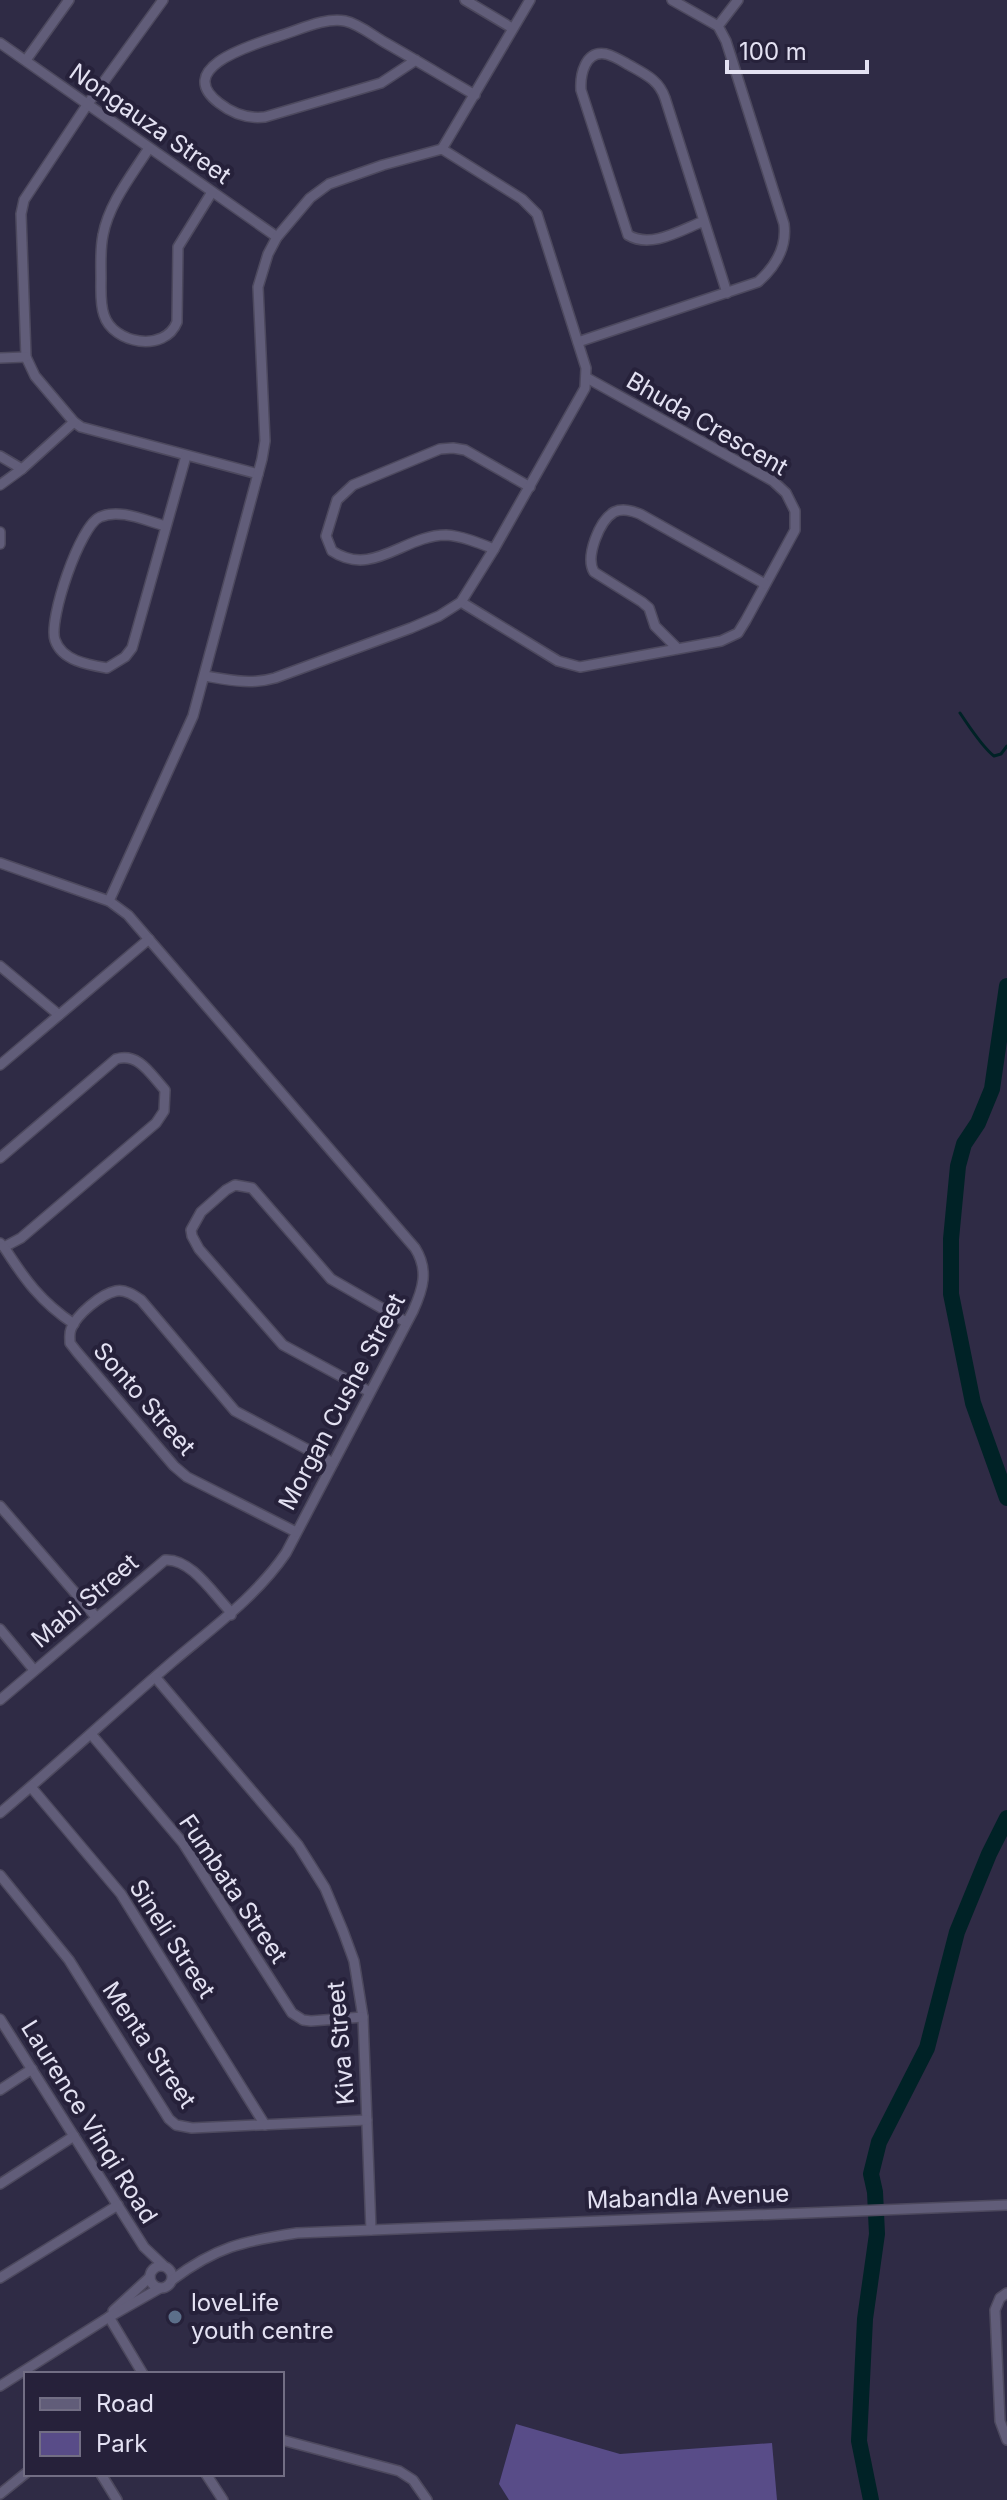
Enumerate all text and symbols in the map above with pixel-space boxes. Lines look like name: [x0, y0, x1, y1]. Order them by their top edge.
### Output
scale bar: [727, 24, 867, 74]
text: 100 m: [739, 37, 807, 66]
street label: Nongauza Street: [64, 57, 237, 190]
street label: Bhuda Crescent: [621, 366, 793, 482]
street label: Morgan Cushe Street: [272, 1288, 411, 1515]
street label: Sonto Street: [87, 1336, 201, 1461]
street label: Mabi Street: [26, 1548, 144, 1654]
street label: Fumbata Street: [173, 1809, 294, 1969]
street label: Sineli Street: [123, 1874, 222, 2004]
street label: Menta Street: [97, 1976, 202, 2113]
street label: Kiva Street: [321, 1980, 360, 2106]
street label: Laurence Vinqi Road: [15, 2015, 164, 2229]
street label: Mabandla Avenue: [586, 2178, 790, 2215]
place label: loveLife youth centre: [191, 2288, 334, 2345]
marker: loveLife youth centre: [166, 2308, 184, 2326]
legend: [24, 2372, 284, 2476]
text: Road: [96, 2389, 154, 2418]
text: Park: [96, 2429, 147, 2458]

